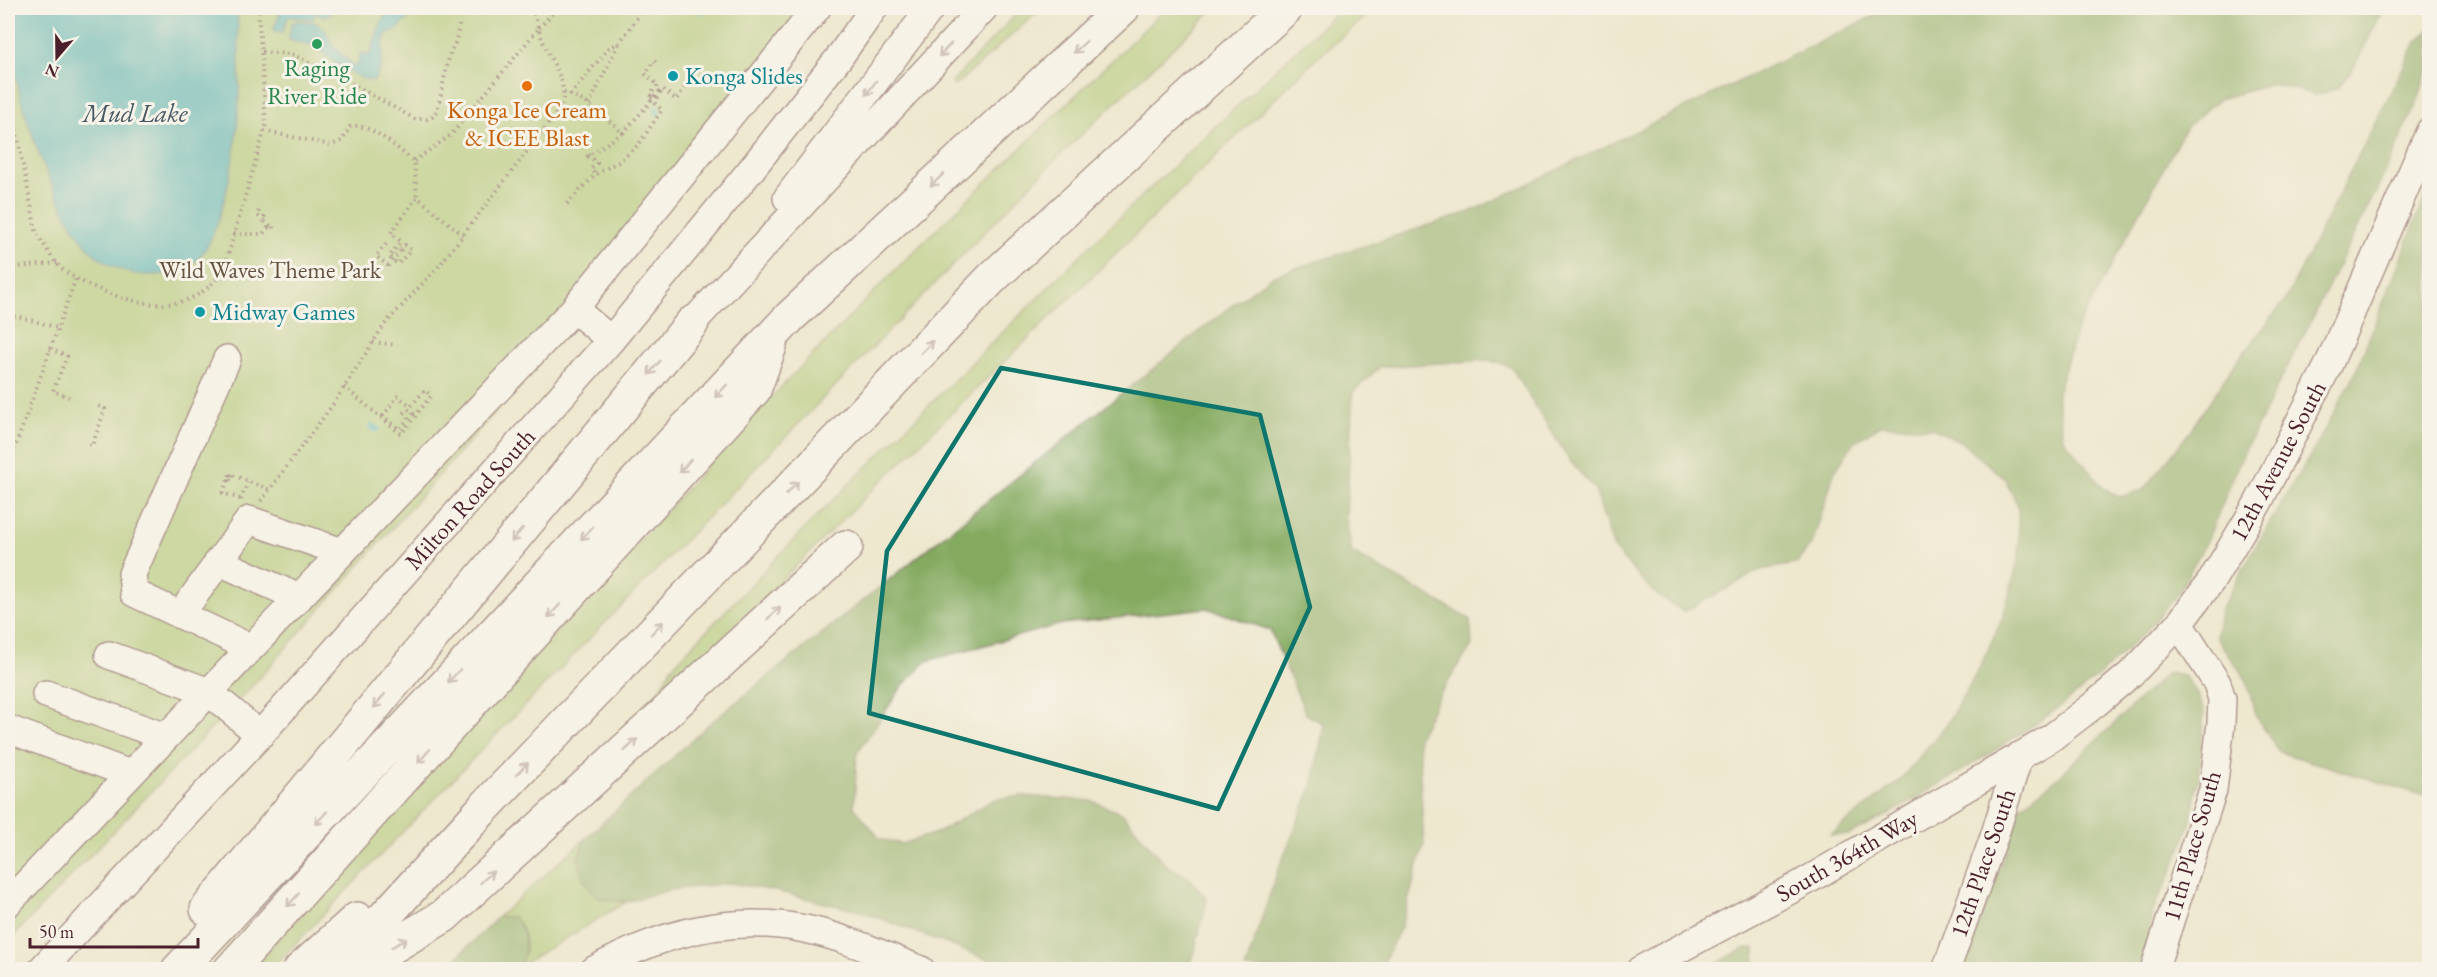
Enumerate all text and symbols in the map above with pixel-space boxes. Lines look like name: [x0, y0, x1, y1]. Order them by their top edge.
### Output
north arrow: [27, 27, 87, 87]
marker: Raging River Ride: [310, 37, 324, 51]
one-way arrow: [1072, 40, 1087, 55]
one-way arrow: [937, 43, 952, 58]
place label: Raging River Ride: [267, 52, 367, 111]
text: N: [42, 59, 62, 83]
place label: Konga Slides: [685, 60, 803, 91]
marker: Konga Slides: [666, 69, 680, 83]
marker: Konga Ice Cream & ICEE Blast: [520, 79, 534, 93]
one-way arrow: [864, 79, 877, 95]
place label: Konga Ice Cream & ICEE Blast: [447, 94, 607, 153]
water label: Mud Lake: [80, 96, 189, 130]
one-way arrow: [930, 173, 945, 187]
park label: Wild Waves Theme Park: [159, 254, 382, 285]
place label: Midway Games: [212, 296, 355, 327]
marker: Midway Games: [193, 305, 207, 319]
one-way arrow: [919, 339, 934, 354]
one-way arrow: [648, 360, 661, 376]
street label: 12th Avenue South: [2222, 375, 2333, 546]
one-way arrow: [714, 383, 728, 398]
street label: Milton Road South: [398, 421, 542, 576]
one-way arrow: [678, 459, 692, 474]
one-way arrow: [784, 480, 799, 495]
one-way arrow: [580, 526, 594, 541]
one-way arrow: [510, 527, 523, 543]
one-way arrow: [547, 603, 561, 618]
one-way arrow: [767, 606, 782, 620]
one-way arrow: [649, 621, 664, 636]
one-way arrow: [447, 668, 461, 683]
one-way arrow: [372, 693, 386, 708]
one-way arrow: [623, 738, 638, 752]
one-way arrow: [416, 748, 431, 763]
one-way arrow: [514, 762, 529, 777]
street label: 11th Place South: [2155, 767, 2228, 925]
street label: 12th Place South: [1943, 784, 2022, 941]
street label: South 364th Way: [1770, 802, 1924, 909]
one-way arrow: [314, 810, 328, 825]
one-way arrow: [480, 870, 495, 884]
one-way arrow: [286, 893, 300, 908]
scale bar: [30, 911, 198, 949]
text: 50 m: [39, 920, 74, 943]
one-way arrow: [390, 937, 407, 949]

